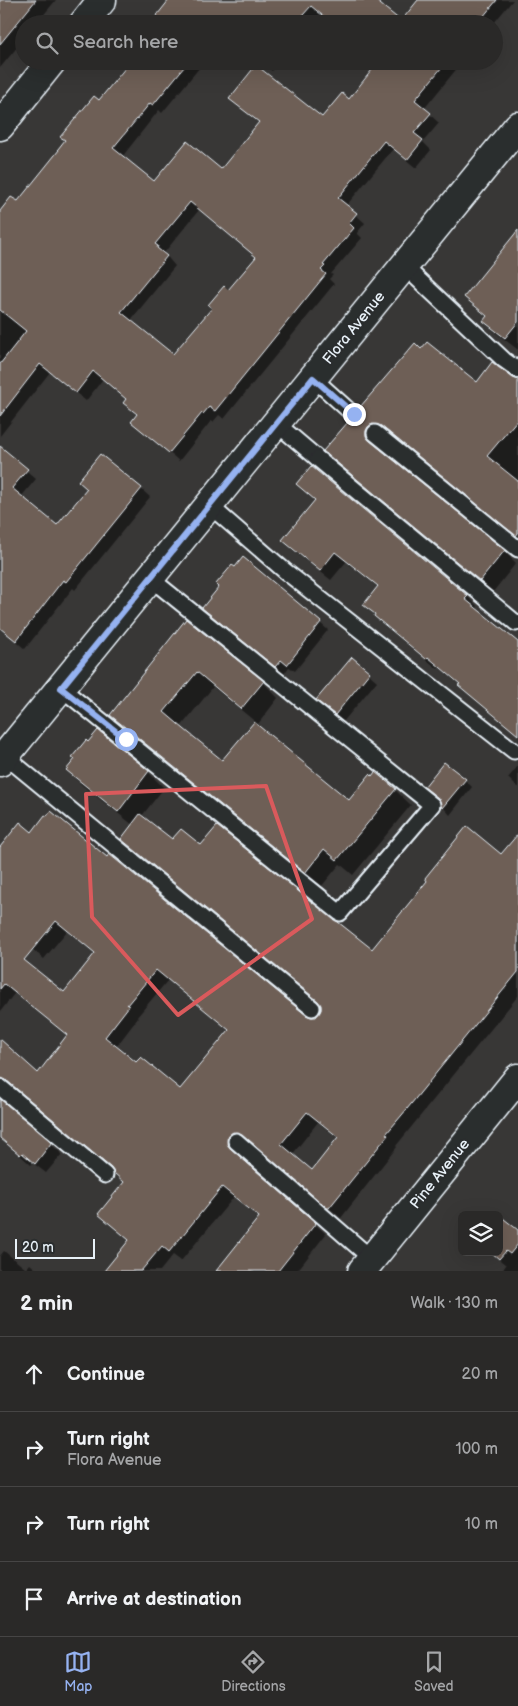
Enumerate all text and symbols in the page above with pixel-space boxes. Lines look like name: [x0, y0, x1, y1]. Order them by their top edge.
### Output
search box: [15, 15, 503, 70]
icon: search: [33, 29, 61, 57]
text: Search here: [73, 31, 178, 54]
street label: Flora Avenue: [319, 287, 389, 368]
route end: [343, 403, 366, 426]
route start: [115, 728, 138, 751]
street label: Pine Avenue: [406, 1135, 474, 1213]
map controls: [458, 1211, 503, 1256]
button: layers: [458, 1211, 503, 1256]
scale bar: [15, 1236, 95, 1259]
text: 20 m: [22, 1239, 54, 1256]
text: 2 min: [20, 1291, 73, 1316]
text: Walk · 130 m: [410, 1294, 498, 1313]
icon: ahead: [20, 1360, 48, 1388]
text: Continue: [67, 1363, 145, 1386]
text: 20 m: [462, 1365, 498, 1384]
text: Turn right: [67, 1428, 150, 1451]
icon: right: [20, 1435, 48, 1463]
text: 100 m: [455, 1440, 498, 1459]
text: Flora Avenue: [67, 1451, 162, 1470]
icon: right: [20, 1510, 48, 1538]
text: Turn right: [67, 1513, 150, 1536]
text: 10 m: [465, 1515, 498, 1534]
icon: arrive: [20, 1585, 48, 1613]
text: Arrive at destination: [67, 1588, 242, 1611]
tab: Map: [64, 1648, 93, 1695]
tab: Directions: [221, 1648, 286, 1695]
tab: Saved: [414, 1648, 454, 1695]

